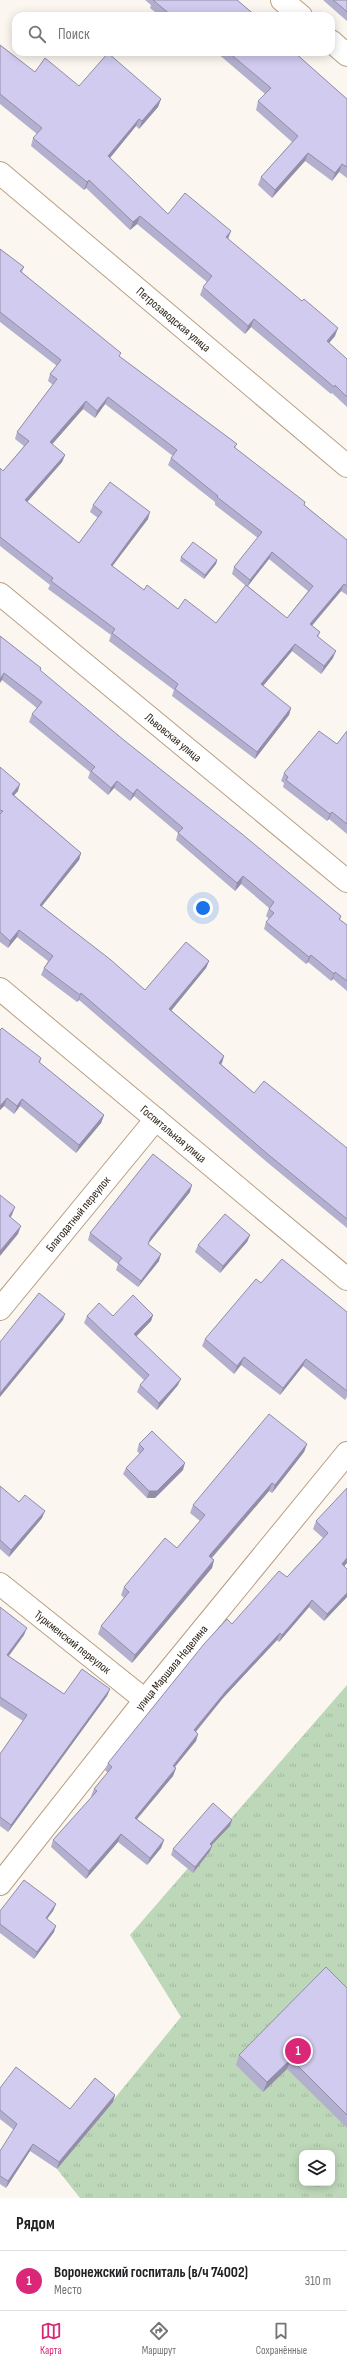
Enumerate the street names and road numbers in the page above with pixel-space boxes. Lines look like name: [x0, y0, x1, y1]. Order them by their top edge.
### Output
street label: Петрозаводская улица: [133, 284, 214, 356]
street label: Львовская улица: [142, 710, 205, 766]
street label: Госпитальная улица: [137, 1102, 209, 1166]
street label: Благодатный переулок: [43, 1173, 114, 1255]
street label: Туркменский переулок: [31, 1607, 114, 1678]
street label: улица Маршала Неделина: [132, 1622, 211, 1714]

